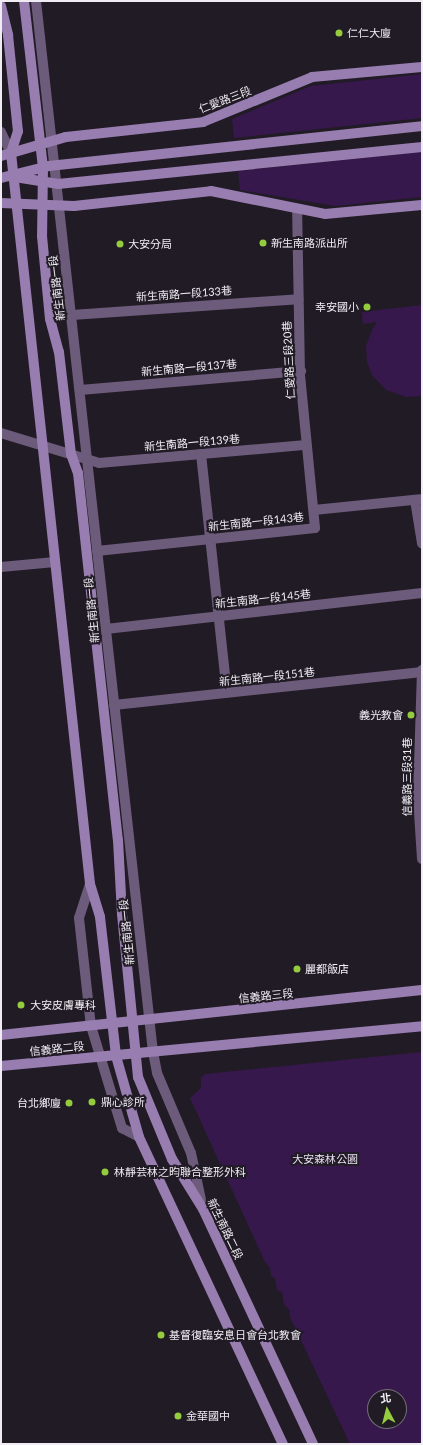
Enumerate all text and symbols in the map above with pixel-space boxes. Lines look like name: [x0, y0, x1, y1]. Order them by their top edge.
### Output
place label: 仁仁大廈: [347, 26, 391, 40]
marker: 仁仁大廈: [334, 28, 344, 38]
street label: 仁愛路三段: [197, 84, 253, 116]
place label: 新生南路派出所: [271, 236, 348, 250]
place label: 大安分局: [128, 237, 172, 251]
marker: 新生南路派出所: [258, 238, 268, 248]
marker: 大安分局: [115, 239, 125, 249]
street label: 新生南路一段: [46, 254, 68, 322]
street label: 新生南路一段133巷: [136, 284, 232, 304]
place label: 幸安國小: [315, 300, 359, 314]
marker: 幸安國小: [362, 302, 372, 312]
street label: 仁愛路三段20巷: [280, 320, 298, 400]
street label: 新生南路一段137巷: [141, 357, 237, 379]
street label: 新生南路一段139巷: [144, 432, 240, 454]
street label: 新生南路一段143巷: [208, 510, 304, 534]
street label: 新生南路一段: [82, 576, 102, 644]
street label: 新生南路一段145巷: [215, 587, 311, 611]
street label: 新生南路一段151巷: [219, 665, 315, 689]
place label: 義光教會: [359, 708, 403, 722]
marker: 義光教會: [406, 710, 416, 720]
street label: 信義路三段31巷: [400, 738, 414, 816]
street label: 新生南路一段: [117, 898, 137, 966]
place label: 麗都飯店: [305, 962, 349, 976]
marker: 麗都飯店: [292, 964, 302, 974]
street label: 信義路三段: [238, 987, 294, 1005]
place label: 大安皮膚專科: [30, 998, 96, 1012]
marker: 大安皮膚專科: [15, 999, 27, 1011]
street label: 信義路二段: [29, 1040, 85, 1058]
place label: 鼎心診所: [101, 1095, 145, 1109]
place label: 台北鄉廈: [17, 1096, 61, 1110]
marker: 鼎心診所: [86, 1096, 98, 1108]
marker: 台北鄉廈: [64, 1098, 74, 1108]
park label: 大安森林公園: [292, 1152, 358, 1166]
place label: 林靜芸林之昀聯合整形外科: [114, 1165, 246, 1179]
marker: 林靜芸林之昀聯合整形外科: [99, 1166, 111, 1178]
street label: 新生南路二段: [205, 1196, 245, 1262]
place label: 基督復臨安息日會台北教會: [169, 1328, 301, 1342]
marker: 基督復臨安息日會台北教會: [156, 1330, 166, 1340]
north arrow: [367, 1389, 407, 1429]
text: 北: [379, 1390, 392, 1405]
place label: 金華國中: [186, 1409, 230, 1423]
marker: 金華國中: [173, 1411, 183, 1421]

